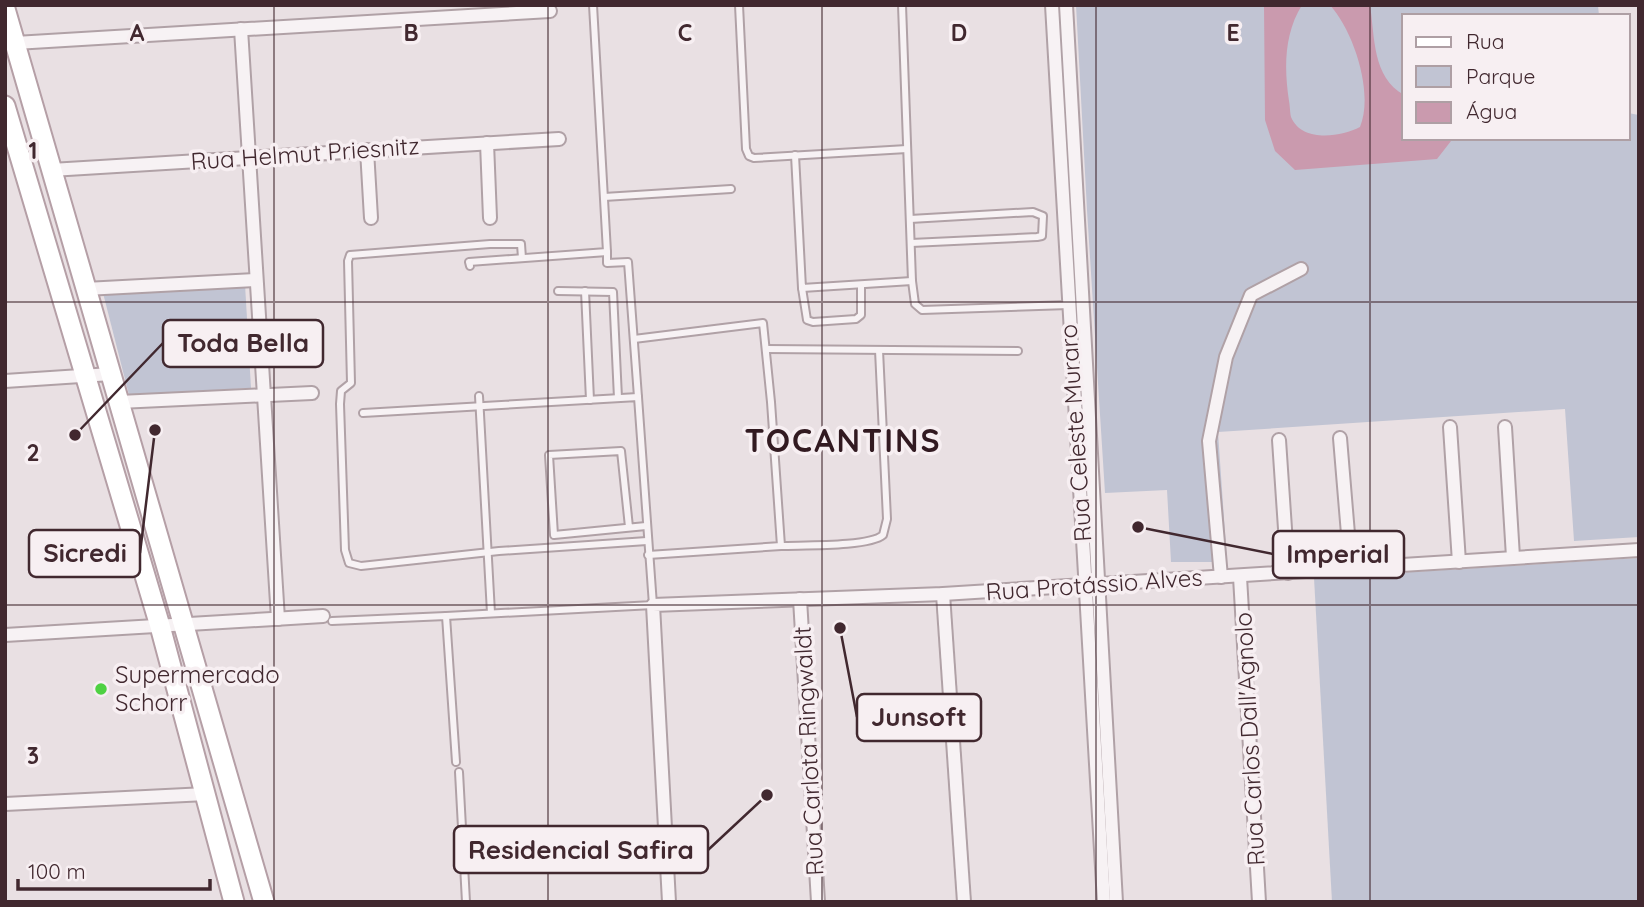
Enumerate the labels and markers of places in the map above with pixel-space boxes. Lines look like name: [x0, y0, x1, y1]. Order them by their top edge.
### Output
callout: Toda Bella: [163, 320, 323, 367]
callout: Sicredi: [29, 530, 140, 577]
callout: Imperial: [1273, 531, 1404, 578]
place label: Supermercado Schorr: [115, 659, 280, 717]
marker: Supermercado Schorr: [93, 681, 109, 697]
callout: Junsoft: [857, 694, 981, 741]
callout: Residencial Safira: [454, 826, 708, 873]

